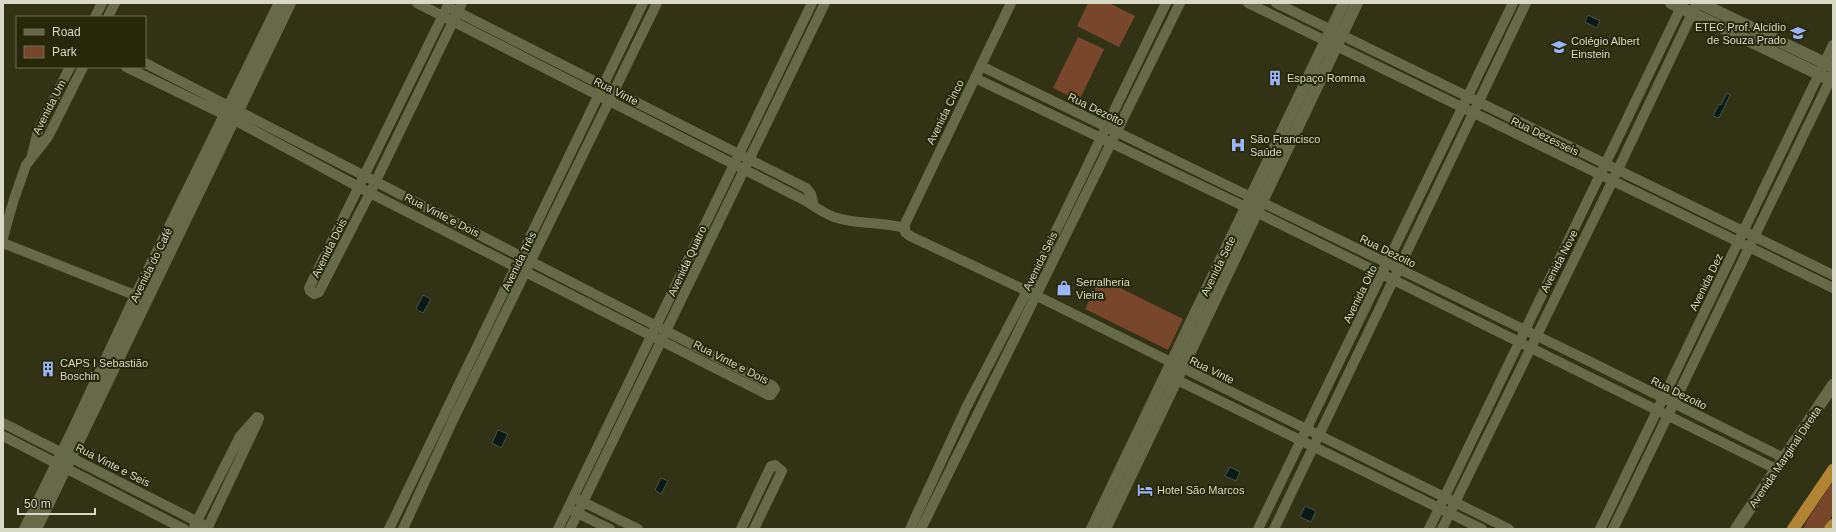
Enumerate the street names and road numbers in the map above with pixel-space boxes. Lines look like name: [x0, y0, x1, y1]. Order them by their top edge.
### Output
street label: Rua Vinte: [592, 75, 640, 107]
street label: Avenida Um: [30, 78, 68, 136]
street label: Avenida Cinco: [924, 78, 966, 146]
street label: Rua Dezoito: [1066, 90, 1126, 128]
street label: Rua Dezesseis: [1509, 114, 1581, 158]
street label: Rua Vinte e Dois: [403, 191, 482, 239]
street label: Avenida Dois: [309, 216, 349, 280]
street label: Avenida Quatro: [665, 224, 709, 298]
street label: Avenida do Café: [128, 226, 174, 304]
street label: Avenida Nove: [1538, 228, 1580, 294]
street label: Avenida Três: [500, 229, 539, 292]
street label: Avenida Seis: [1021, 229, 1060, 292]
street label: Rua Dezoito: [1358, 232, 1418, 270]
street label: Avenida Sete: [1198, 234, 1238, 298]
street label: Avenida Dez: [1687, 251, 1725, 313]
street label: Avenida Oito: [1341, 263, 1379, 325]
street label: Rua Vinte e Dois: [692, 338, 771, 386]
street label: Rua Vinte: [1188, 354, 1236, 386]
street label: Rua Dezoito: [1649, 374, 1709, 412]
street label: Avenida Marginal Direita: [1747, 403, 1824, 510]
street label: Rua Vinte e Seis: [74, 441, 153, 489]

